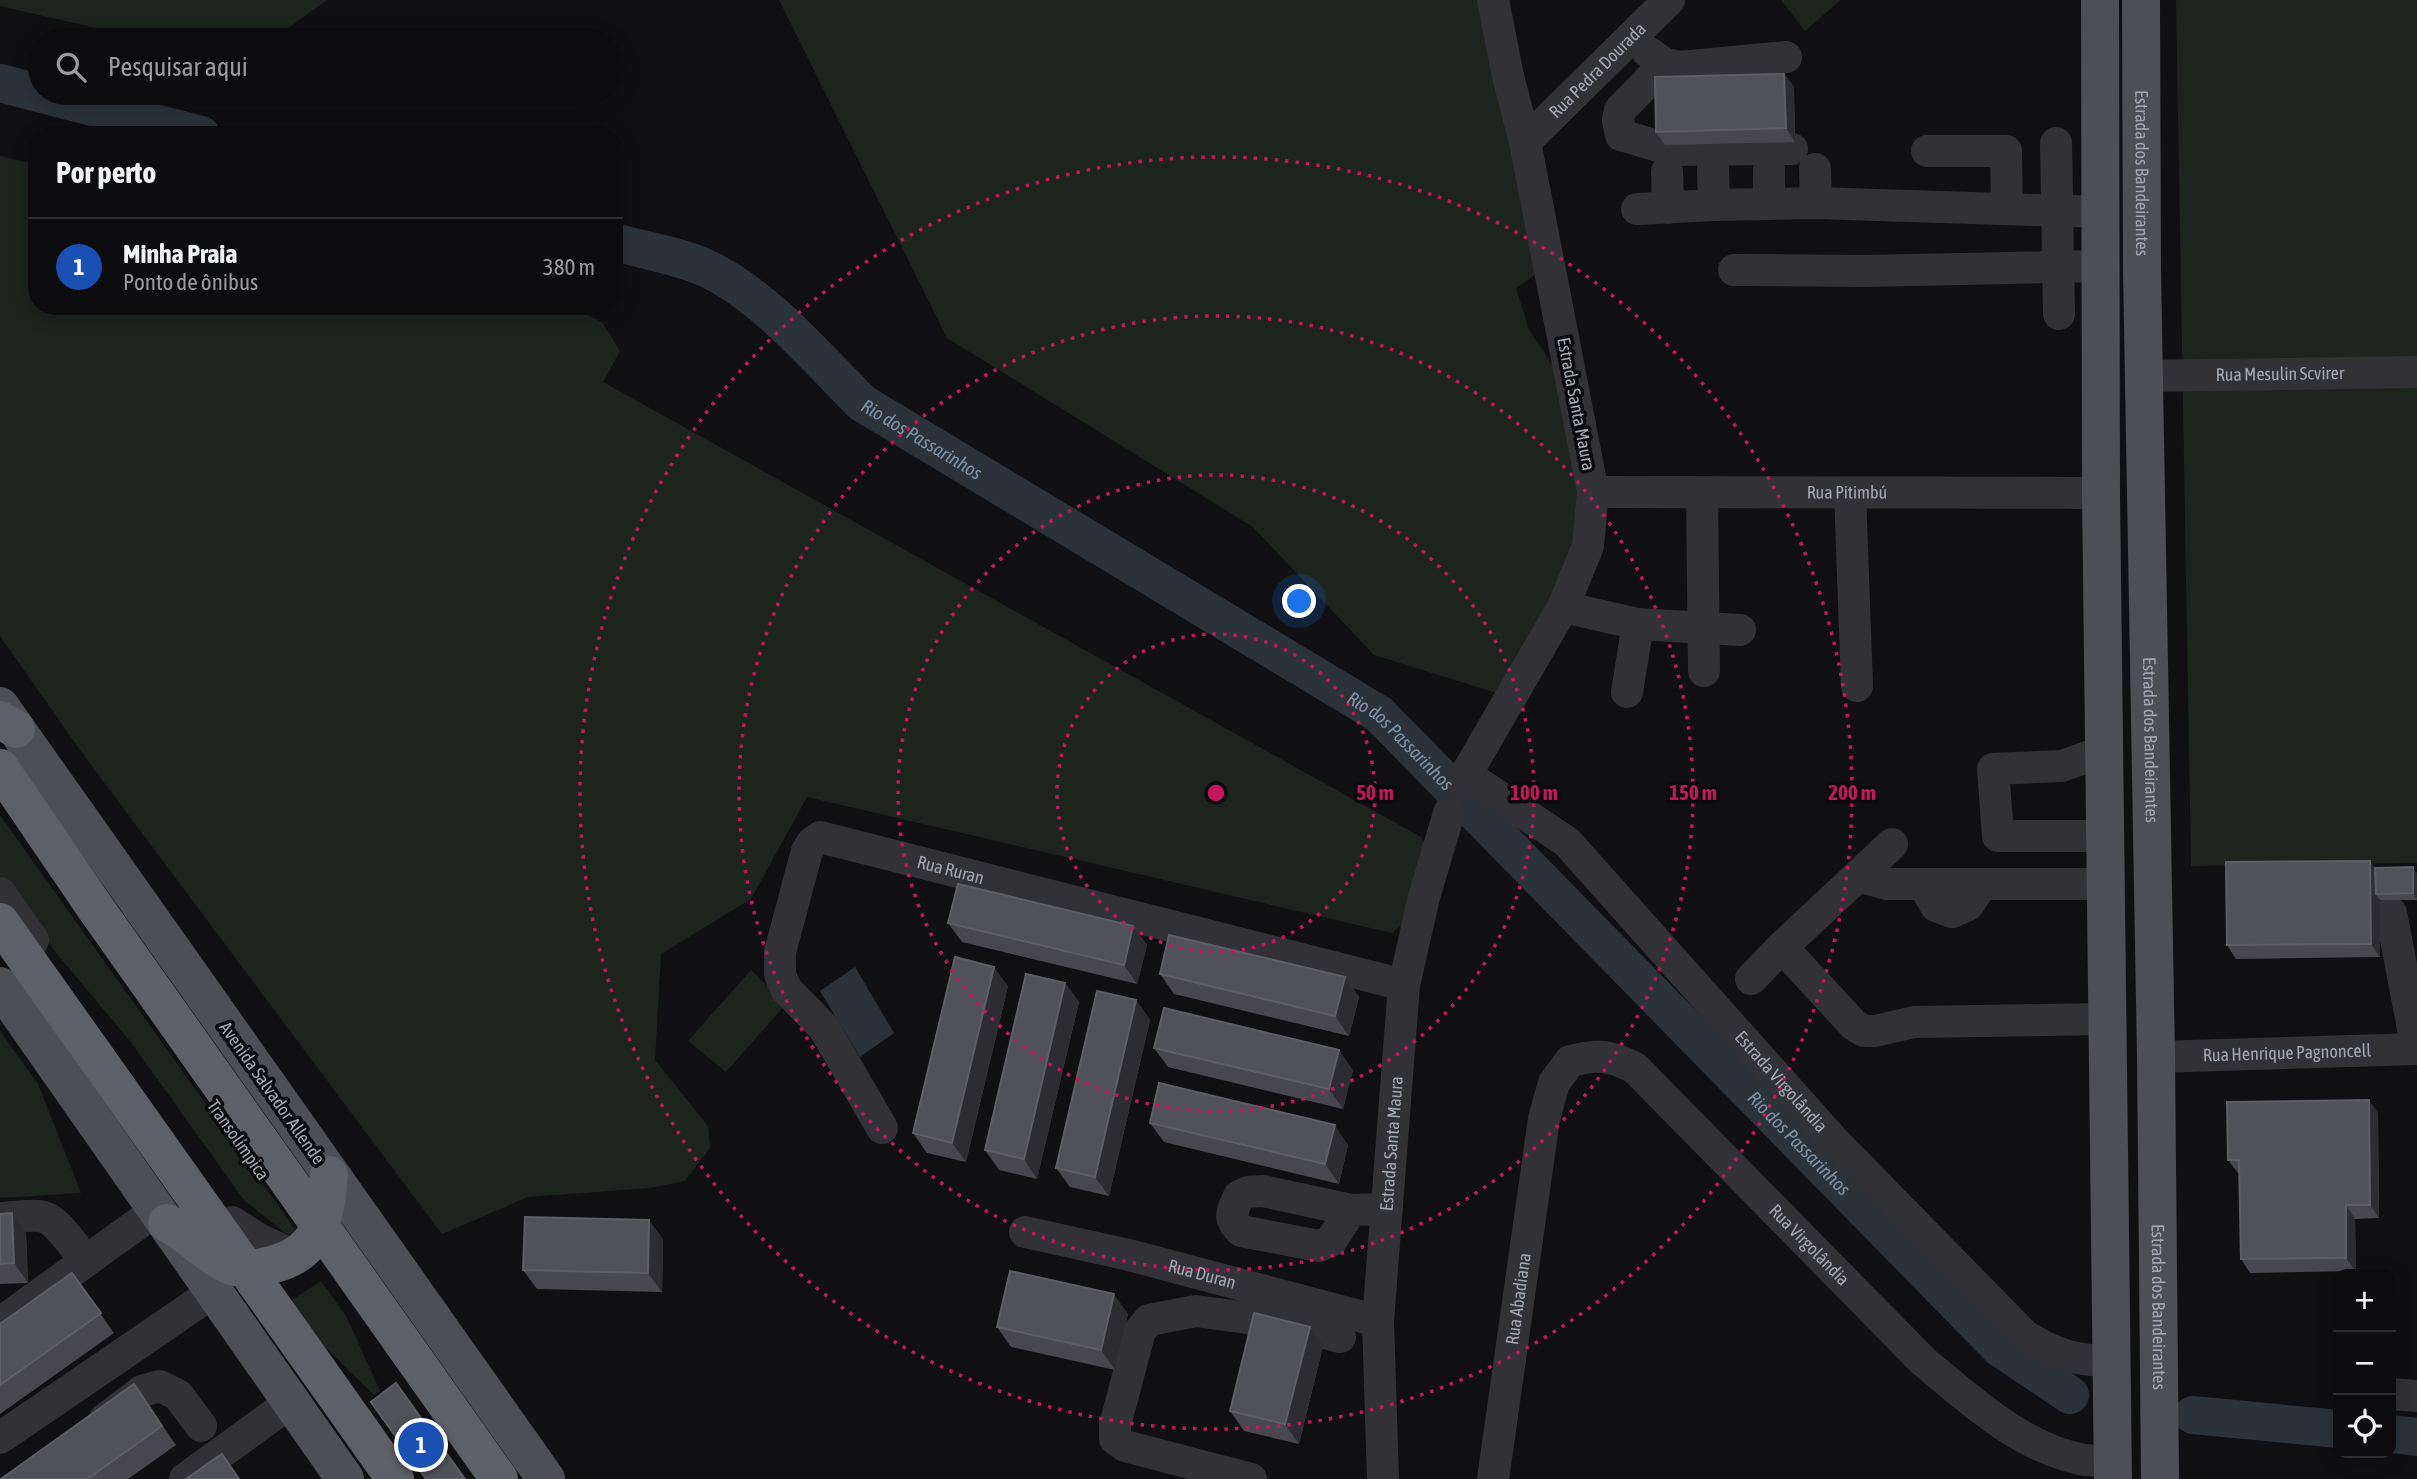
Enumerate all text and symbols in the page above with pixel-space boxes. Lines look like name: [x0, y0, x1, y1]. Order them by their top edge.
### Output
street label: Rua Pedra Dourada: [1545, 18, 1650, 122]
search box: [28, 28, 623, 105]
icon: search: [52, 48, 90, 86]
text: Pesquisar aqui: [108, 52, 248, 82]
street label: Estrada dos Bandeirantes: [2131, 90, 2153, 256]
text: Por perto: [56, 155, 156, 189]
text: Minha Praia: [123, 239, 237, 269]
text: 1: [74, 254, 84, 280]
text: 380 m: [543, 254, 595, 280]
text: Ponto de ônibus: [123, 269, 258, 295]
street label: Estrada Santa Maura: [1553, 336, 1600, 472]
street label: Rua Mesulin Scvirer: [2216, 362, 2345, 385]
water label: Rio dos Passarinhos: [858, 394, 987, 484]
street label: Rua Pitimbú: [1807, 481, 1887, 503]
your location: [1282, 584, 1316, 618]
street label: Estrada dos Bandeirantes: [2139, 657, 2163, 823]
water label: Rio dos Passarinhos: [1343, 687, 1459, 795]
text: 50 m: [1356, 780, 1394, 804]
text: 100 m: [1510, 780, 1558, 804]
text: 150 m: [1669, 780, 1717, 804]
text: 200 m: [1828, 780, 1876, 804]
centre of rings: [1204, 781, 1228, 805]
street label: Rua Ruran: [915, 851, 986, 888]
street label: Avenida Salvador Allende: [215, 1017, 330, 1168]
street label: Estrada Virgolândia: [1731, 1027, 1832, 1136]
street label: Rua Henrique Pagnoncell: [2203, 1039, 2372, 1066]
street label: Estrada Santa Maura: [1376, 1075, 1407, 1212]
water label: Rio dos Passarinhos: [1743, 1086, 1855, 1200]
street label: Transolímpica: [203, 1095, 274, 1184]
street label: Rua Virgolândia: [1765, 1200, 1854, 1290]
street label: Estrada dos Bandeirantes: [2148, 1224, 2170, 1390]
street label: Rua Abadiana: [1501, 1251, 1535, 1346]
street label: Rua Duran: [1166, 1255, 1238, 1293]
map controls: [2333, 1269, 2396, 1458]
button: +: [2333, 1269, 2396, 1332]
button: −: [2333, 1332, 2396, 1395]
button: locate: [2333, 1395, 2396, 1458]
pin: 1: [398, 1419, 444, 1471]

